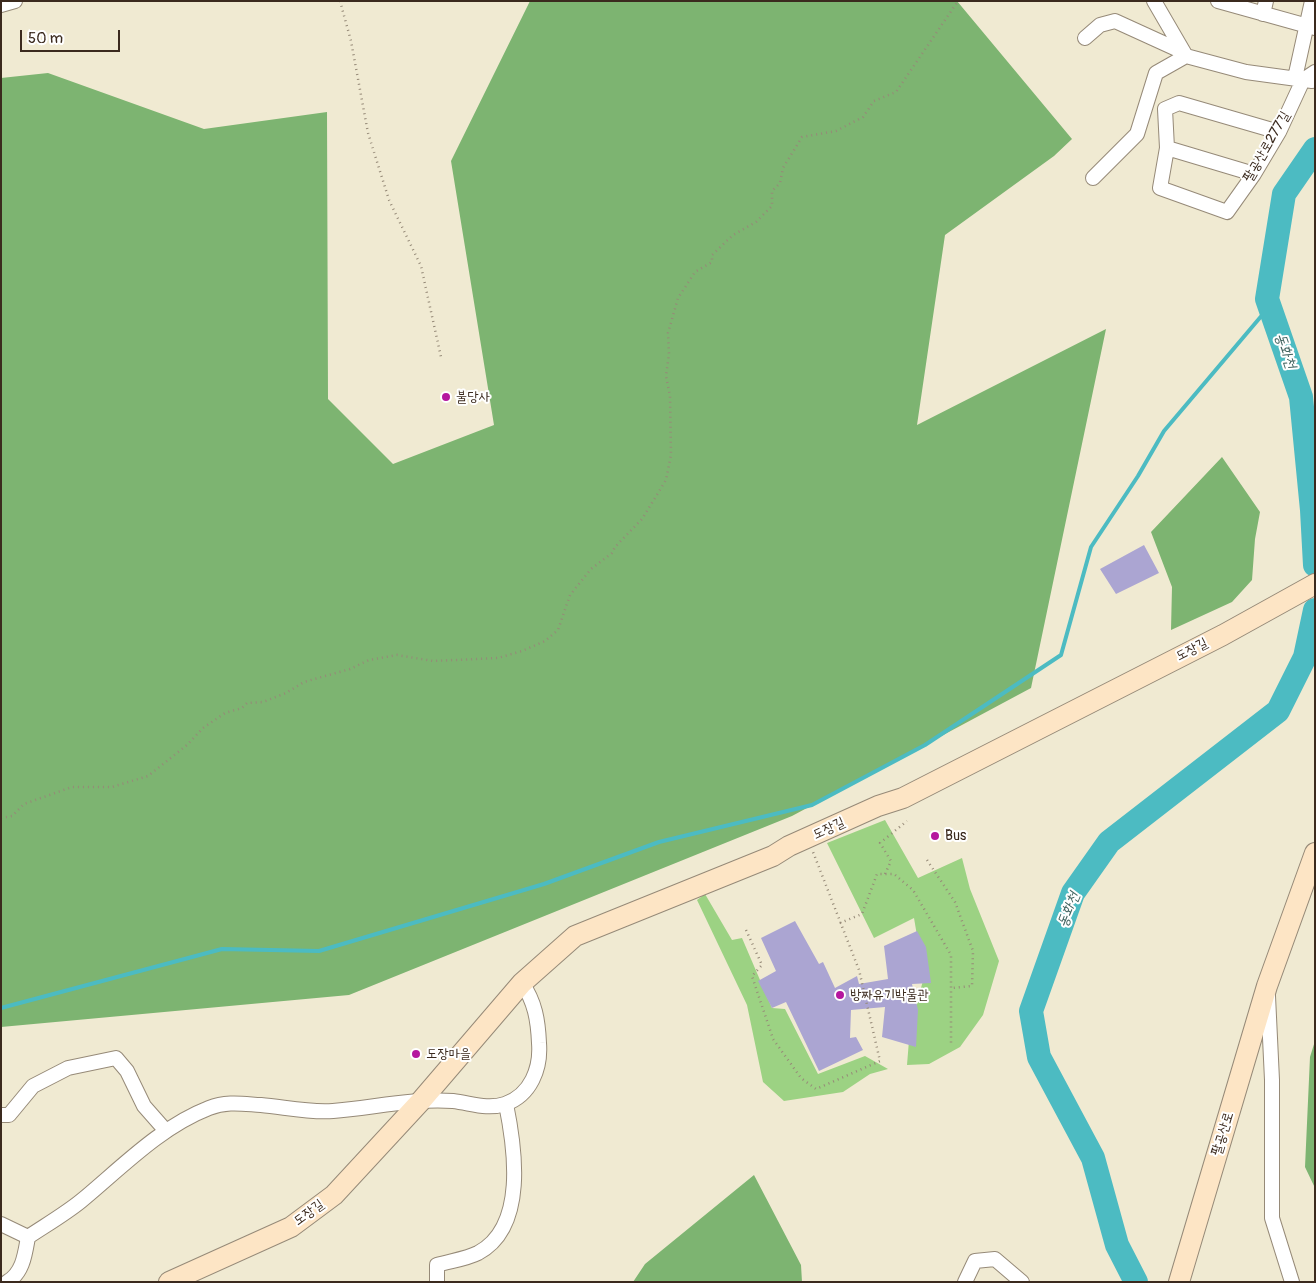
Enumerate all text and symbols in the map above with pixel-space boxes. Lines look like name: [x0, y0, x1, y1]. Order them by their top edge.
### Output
scale bar: [22, 20, 122, 52]
text: 50 m: [28, 29, 63, 48]
street label: 팔공산로277길: [1240, 109, 1294, 185]
water label: 동화천: [1271, 331, 1299, 371]
place label: 불당사: [456, 389, 490, 405]
marker: 불당사: [440, 391, 452, 403]
street label: 도장길: [1173, 635, 1211, 665]
street label: 도장길: [810, 814, 848, 844]
place label: Bus: [945, 828, 966, 844]
marker: Bus: [929, 830, 941, 842]
water label: 동화천: [1054, 890, 1084, 930]
place label: 방짜유기박물관: [850, 987, 929, 1003]
marker: 방짜유기박물관: [834, 989, 846, 1001]
place label: 도장마을: [426, 1046, 471, 1062]
marker: 도장마을: [410, 1048, 422, 1060]
street label: 팔공산로: [1208, 1110, 1238, 1158]
street label: 도장길: [290, 1196, 328, 1230]

